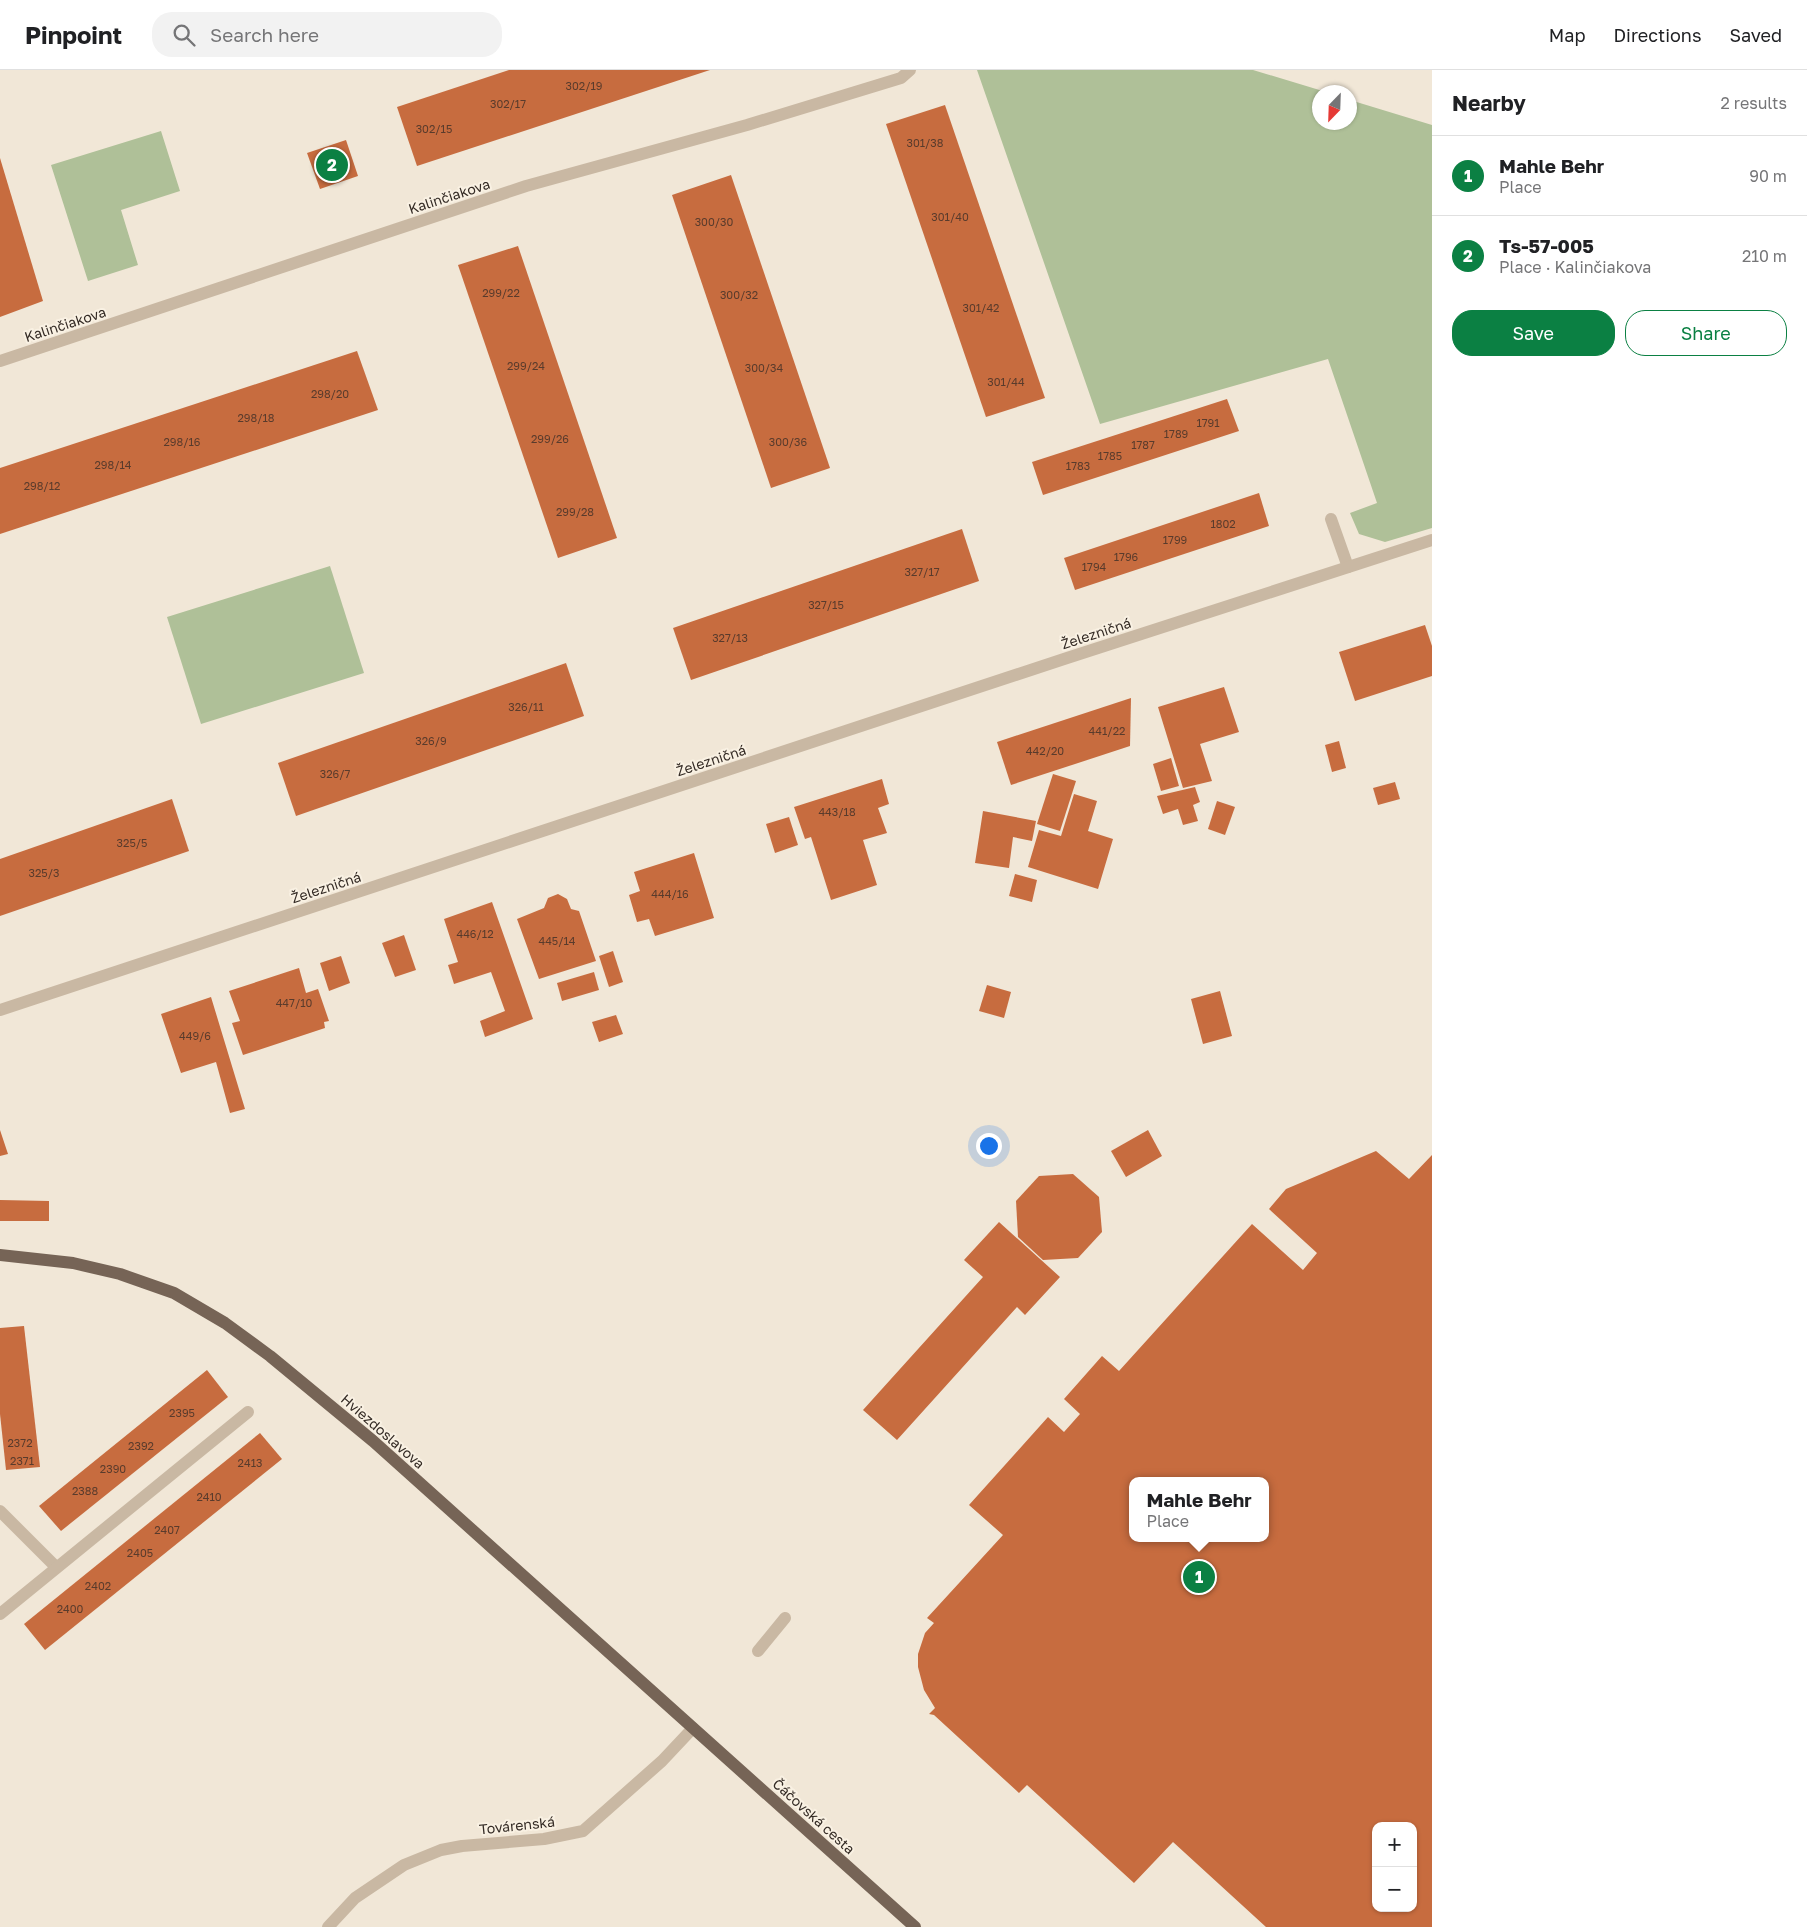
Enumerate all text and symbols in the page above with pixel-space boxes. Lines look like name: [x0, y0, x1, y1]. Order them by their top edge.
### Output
search box: [152, 12, 502, 57]
text: Pinpoint: [25, 20, 122, 49]
icon: search: [170, 21, 198, 49]
text: Search here: [210, 23, 319, 46]
text: Map: [1549, 24, 1585, 46]
text: Directions: [1613, 24, 1701, 46]
text: Saved: [1729, 24, 1782, 46]
house number: 302/19: [566, 79, 602, 92]
north arrow: [1312, 85, 1357, 130]
text: Nearby: [1452, 90, 1526, 116]
text: 2 results: [1721, 93, 1787, 113]
house number: 302/17: [490, 97, 526, 110]
house number: 302/15: [416, 122, 452, 135]
house number: 301/38: [906, 136, 944, 149]
pin: 2: [316, 146, 348, 184]
text: Mahle Behr: [1499, 154, 1604, 177]
text: 1: [1464, 166, 1472, 186]
text: 90 m: [1749, 166, 1787, 186]
street label: Kalinčiakova: [406, 175, 492, 217]
text: Place: [1499, 177, 1542, 197]
house number: 301/40: [931, 210, 969, 223]
house number: 300/30: [695, 215, 733, 228]
text: Ts-57-005: [1499, 234, 1594, 257]
text: 2: [1463, 246, 1473, 266]
text: 210 m: [1742, 246, 1787, 266]
text: Place · Kalinčiakova: [1499, 257, 1651, 277]
house number: 299/22: [482, 286, 520, 299]
house number: 300/32: [720, 288, 758, 301]
house number: 301/42: [963, 301, 999, 314]
street label: Kalinčiakova: [22, 303, 108, 345]
button: Save: [1452, 310, 1615, 356]
button: Share: [1625, 310, 1787, 356]
house number: 299/24: [507, 359, 545, 372]
house number: 300/34: [745, 361, 784, 374]
house number: 301/44: [987, 375, 1025, 388]
house number: 298/20: [311, 387, 349, 400]
house number: 298/18: [237, 411, 275, 424]
house number: 1791: [1196, 416, 1220, 429]
house number: 1789: [1164, 427, 1188, 440]
house number: 299/26: [531, 432, 569, 445]
house number: 298/16: [163, 435, 201, 448]
house number: 300/36: [769, 435, 808, 448]
house number: 1787: [1131, 438, 1155, 451]
house number: 1785: [1098, 449, 1122, 462]
house number: 298/14: [94, 458, 132, 471]
house number: 1783: [1066, 459, 1090, 472]
house number: 298/12: [24, 479, 60, 492]
house number: 299/28: [556, 505, 594, 518]
house number: 1802: [1210, 517, 1236, 530]
house number: 1799: [1163, 533, 1187, 546]
house number: 1796: [1114, 550, 1139, 563]
house number: 1794: [1082, 560, 1107, 573]
house number: 327/17: [904, 565, 940, 578]
house number: 327/15: [808, 598, 844, 611]
street label: Železničná: [1059, 614, 1133, 652]
house number: 327/13: [712, 631, 748, 644]
house number: 326/11: [508, 700, 544, 713]
house number: 441/22: [1089, 724, 1125, 737]
house number: 326/9: [415, 734, 447, 747]
street label: Železničná: [674, 741, 748, 779]
house number: 442/20: [1026, 744, 1064, 757]
house number: 326/7: [320, 767, 350, 780]
house number: 443/18: [818, 805, 856, 818]
house number: 325/5: [117, 836, 147, 849]
house number: 325/3: [29, 866, 59, 879]
street label: Železničná: [289, 868, 363, 906]
house number: 444/16: [651, 887, 689, 900]
house number: 446/12: [456, 927, 494, 940]
house number: 445/14: [538, 934, 576, 947]
house number: 447/10: [276, 996, 313, 1009]
house number: 449/6: [179, 1029, 211, 1042]
your location: [976, 1133, 1002, 1159]
street label: Hviezdoslavova: [338, 1390, 428, 1472]
house number: 2395: [169, 1406, 195, 1419]
house number: 2372: [7, 1436, 33, 1449]
house number: 2392: [128, 1439, 154, 1452]
house number: 2371: [10, 1454, 34, 1467]
house number: 2413: [238, 1456, 262, 1469]
house number: 2390: [100, 1462, 126, 1475]
popup: [1129, 1477, 1269, 1542]
house number: 2388: [72, 1484, 98, 1497]
text: Mahle Behr: [1146, 1488, 1252, 1511]
house number: 2410: [196, 1490, 222, 1503]
text: Place: [1146, 1511, 1189, 1531]
house number: 2407: [154, 1523, 180, 1536]
house number: 2405: [127, 1546, 153, 1559]
pin: 1: [1183, 1558, 1215, 1596]
house number: 2402: [85, 1579, 111, 1592]
house number: 2400: [57, 1602, 84, 1615]
street label: Čáčovská cesta: [770, 1775, 858, 1857]
street label: Továrenská: [478, 1813, 556, 1837]
map controls: [1372, 1822, 1417, 1912]
button: +: [1372, 1822, 1417, 1867]
button: −: [1372, 1867, 1417, 1912]

